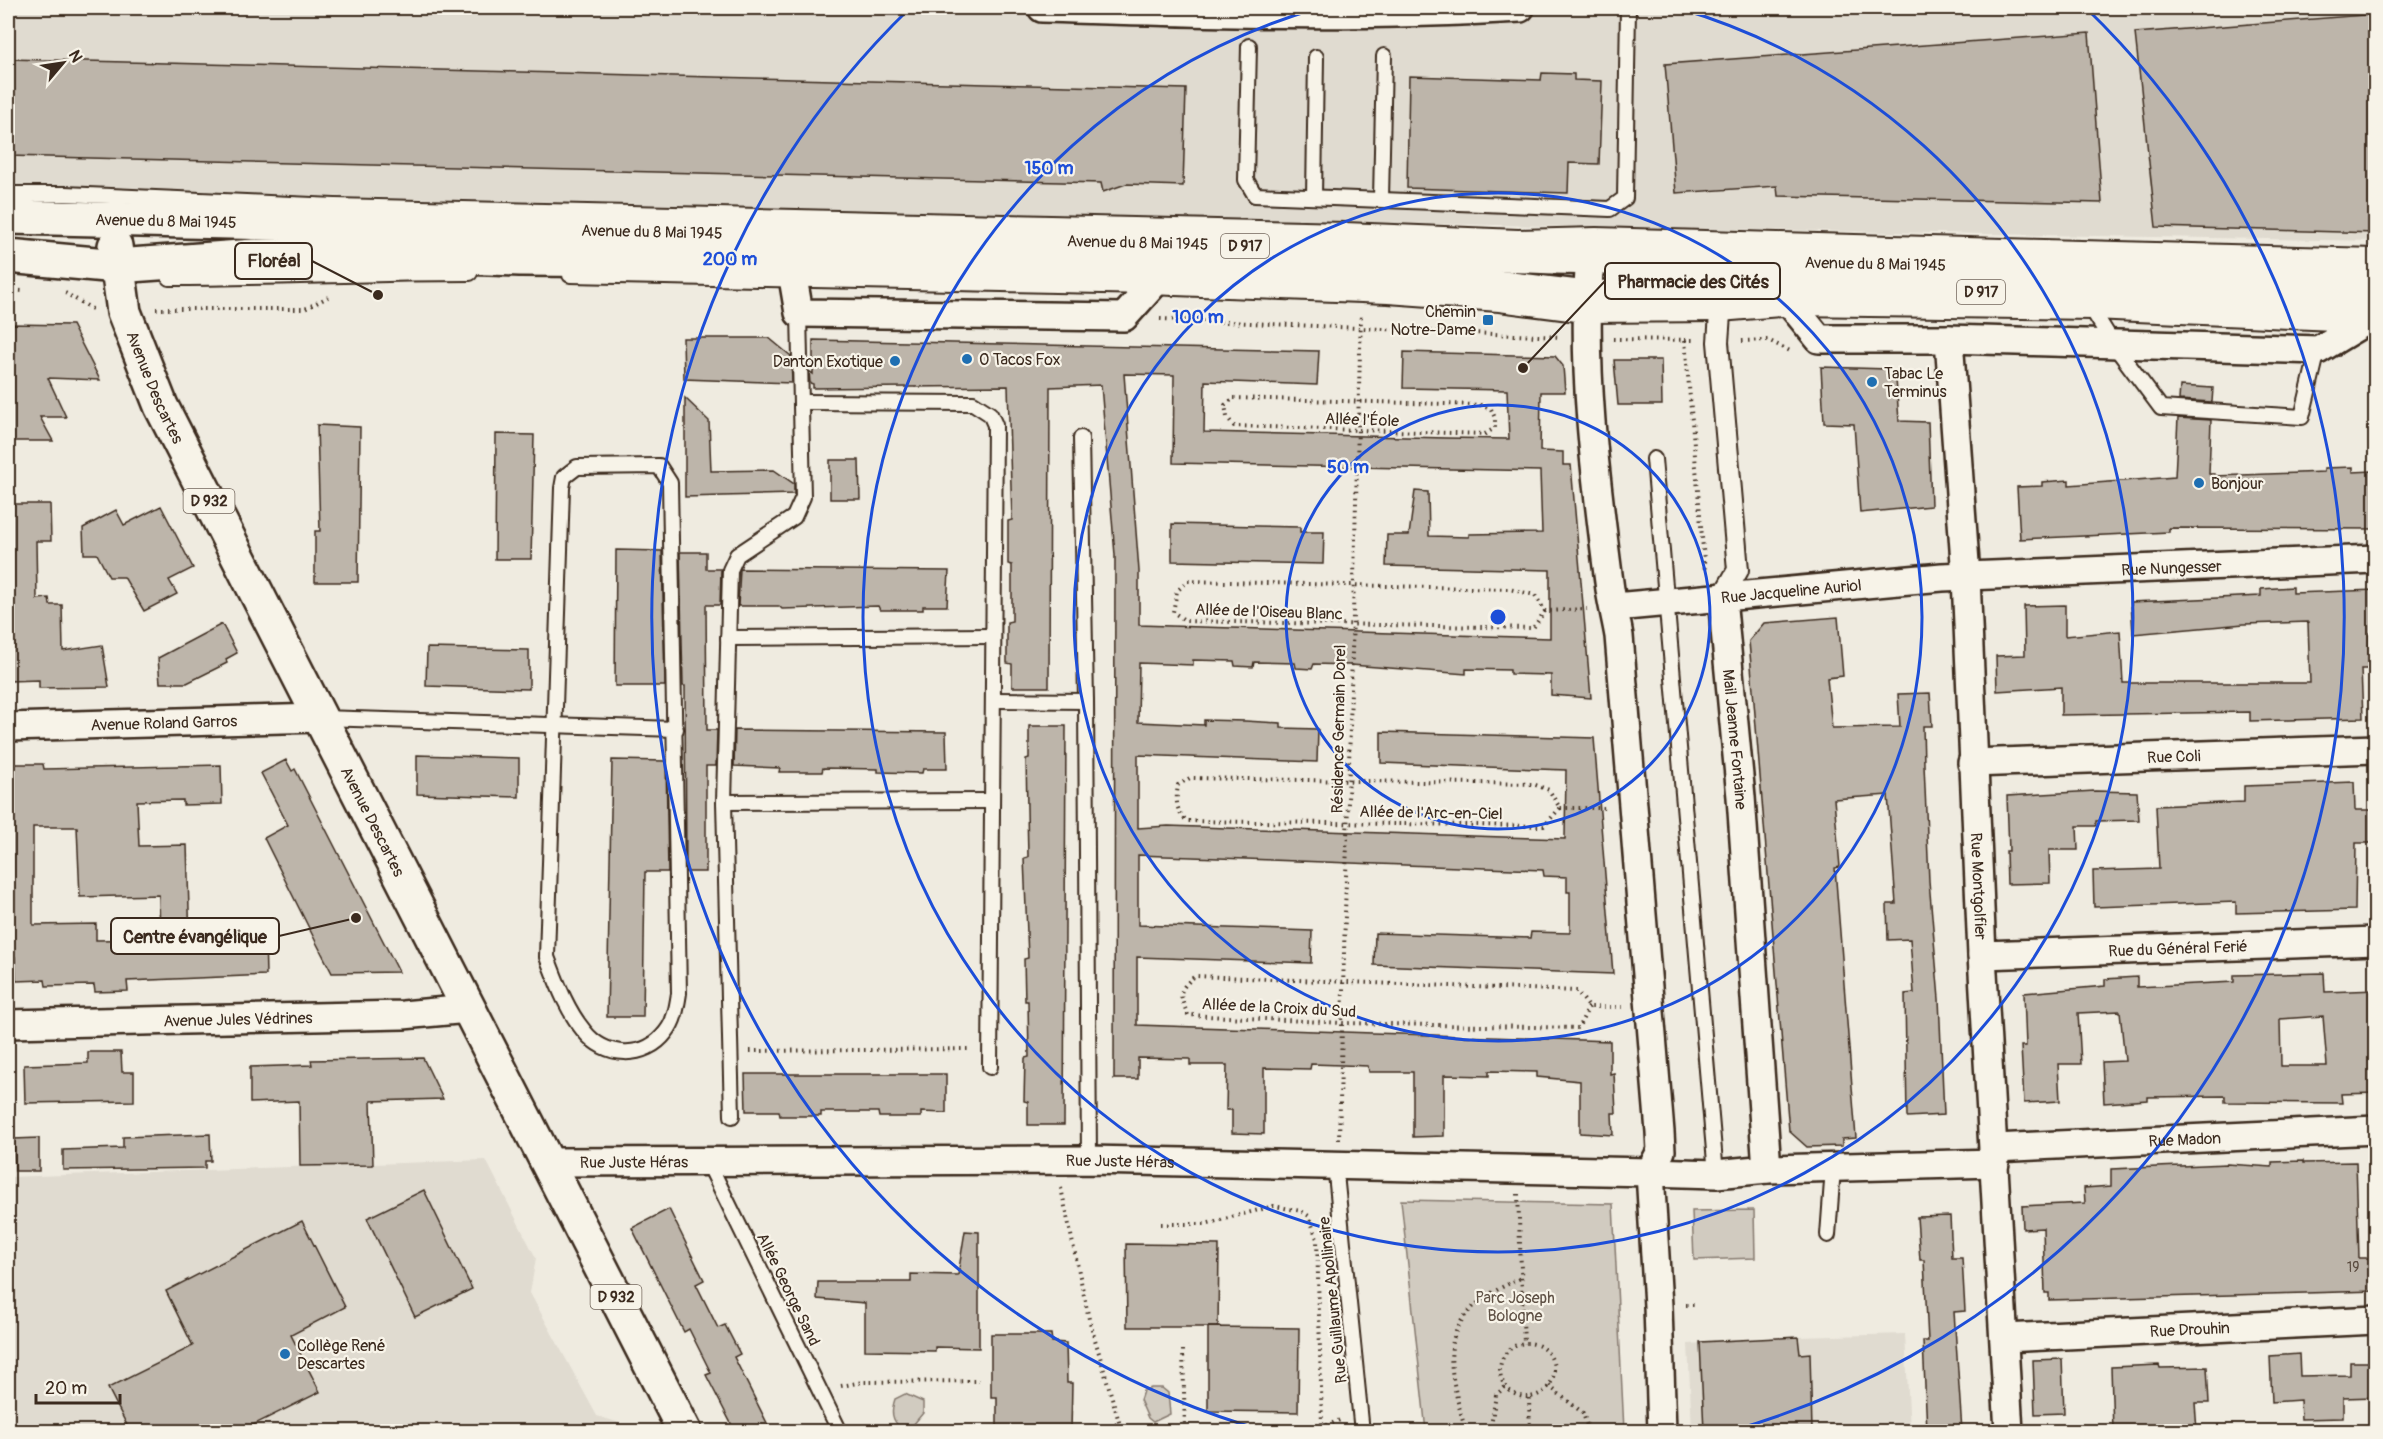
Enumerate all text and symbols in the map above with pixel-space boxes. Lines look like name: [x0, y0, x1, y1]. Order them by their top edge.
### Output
north arrow: [33, 33, 93, 93]
text: N: [64, 47, 87, 66]
text: 150 m: [1025, 157, 1074, 180]
street label: Avenue du 8 Mai 1945: [95, 210, 237, 233]
street label: Avenue du 8 Mai 1945: [581, 221, 723, 244]
street label: Avenue du 8 Mai 1945: [1067, 231, 1209, 255]
road number: D 917: [1221, 234, 1269, 258]
callout: Floréal: [235, 243, 312, 279]
text: 200 m: [703, 248, 757, 271]
text: Floréal: [247, 250, 301, 273]
street label: Avenue du 8 Mai 1945: [1804, 253, 1946, 276]
callout: Pharmacie des Cités: [1605, 263, 1780, 299]
text: Pharmacie des Cités: [1617, 271, 1770, 294]
road number: D 917: [1957, 280, 2005, 304]
place label: Chemin Notre-Dame: [1390, 302, 1476, 340]
text: 100 m: [1172, 306, 1224, 329]
marker: Chemin Notre-Dame: [1481, 313, 1495, 327]
street label: Avenue Descartes: [121, 328, 188, 447]
place label: O Tacos Fox: [979, 350, 1061, 370]
place label: Danton Exotique: [773, 352, 883, 372]
marker: O Tacos Fox: [960, 352, 974, 366]
marker: Danton Exotique: [888, 354, 902, 368]
place label: Tabac Le Terminus: [1884, 364, 1947, 402]
marker: Tabac Le Terminus: [1865, 375, 1879, 389]
street label: Allée l'Éole: [1325, 409, 1399, 431]
text: 50 m: [1327, 456, 1369, 479]
place label: Bonjour: [2211, 474, 2264, 494]
marker: Bonjour: [2192, 476, 2206, 490]
road number: D 932: [184, 489, 234, 513]
street label: Rue Nungesser: [2121, 556, 2222, 581]
street label: Rue Jacqueline Auriol: [1720, 575, 1863, 608]
street label: Allée de l'Oiseau Blanc: [1195, 599, 1343, 625]
centre of rings: [1488, 607, 1508, 627]
street label: Résidence Germain Dorel: [1328, 645, 1350, 814]
street label: Mail Jeanne Fontaine: [1718, 668, 1751, 810]
street label: Avenue Roland Garros: [90, 711, 238, 736]
street label: Rue Coli: [2147, 746, 2201, 768]
street label: Avenue Descartes: [336, 764, 409, 880]
street label: Allée de l'Arc-en-Ciel: [1359, 802, 1503, 824]
street label: Rue Montgolfier: [1966, 832, 1990, 941]
callout: Centre évangélique: [111, 918, 279, 954]
text: Centre évangélique: [123, 926, 268, 949]
street label: Rue du Général Ferié: [2108, 937, 2248, 962]
street label: Allée de la Croix du Sud: [1201, 994, 1357, 1022]
street label: Avenue Jules Védrines: [163, 1008, 313, 1031]
street label: Rue Madon: [2148, 1128, 2222, 1152]
street label: Rue Juste Héras: [1066, 1151, 1174, 1173]
street label: Rue Juste Héras: [580, 1152, 688, 1173]
street label: Rue Guillaume Apollinaire: [1314, 1215, 1352, 1384]
street label: Allée George Sand: [752, 1230, 824, 1349]
house number: 19: [2347, 1259, 2359, 1276]
road number: D 932: [590, 1285, 642, 1309]
park label: Parc Joseph Bologne: [1475, 1288, 1555, 1326]
street label: Rue Drouhin: [2149, 1318, 2230, 1342]
place label: Collège René Descartes: [297, 1336, 385, 1374]
marker: Collège René Descartes: [278, 1347, 292, 1361]
scale bar: [36, 1367, 120, 1405]
text: 20 m: [45, 1377, 87, 1400]

